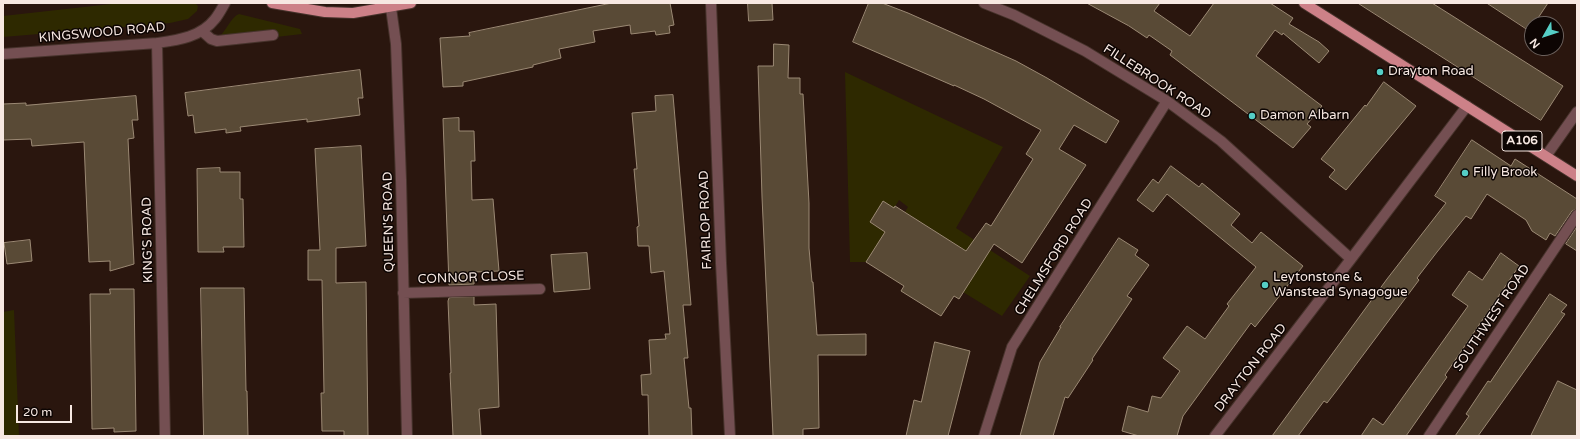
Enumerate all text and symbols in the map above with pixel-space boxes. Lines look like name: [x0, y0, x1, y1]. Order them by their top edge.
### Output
north arrow: [1524, 16, 1564, 56]
street label: KINGSWOOD ROAD: [38, 20, 166, 46]
text: N: [1527, 36, 1543, 51]
street label: FILLEBROOK ROAD: [1100, 41, 1214, 123]
place label: Drayton Road: [1388, 64, 1474, 80]
marker: Drayton Road: [1375, 67, 1385, 77]
place label: Damon Albarn: [1260, 108, 1349, 124]
marker: Damon Albarn: [1247, 111, 1257, 121]
road number: A106: [1502, 131, 1542, 151]
place label: Filly Brook: [1473, 165, 1537, 181]
marker: Filly Brook: [1460, 168, 1470, 178]
street label: FAIRLOP ROAD: [696, 170, 716, 270]
street label: QUEEN'S ROAD: [380, 171, 398, 273]
street label: CHELMSFORD ROAD: [1012, 196, 1096, 318]
street label: KING'S ROAD: [139, 197, 157, 283]
street label: SOUTHWEST ROAD: [1450, 262, 1534, 374]
street label: CONNOR CLOSE: [417, 268, 525, 288]
place label: Leytonstone & Wanstead Synagogue: [1273, 270, 1408, 301]
marker: Leytonstone & Wanstead Synagogue: [1260, 280, 1270, 290]
street label: DRAYTON ROAD: [1212, 321, 1290, 415]
scale bar: [18, 397, 74, 423]
text: 20 m: [23, 405, 52, 419]

